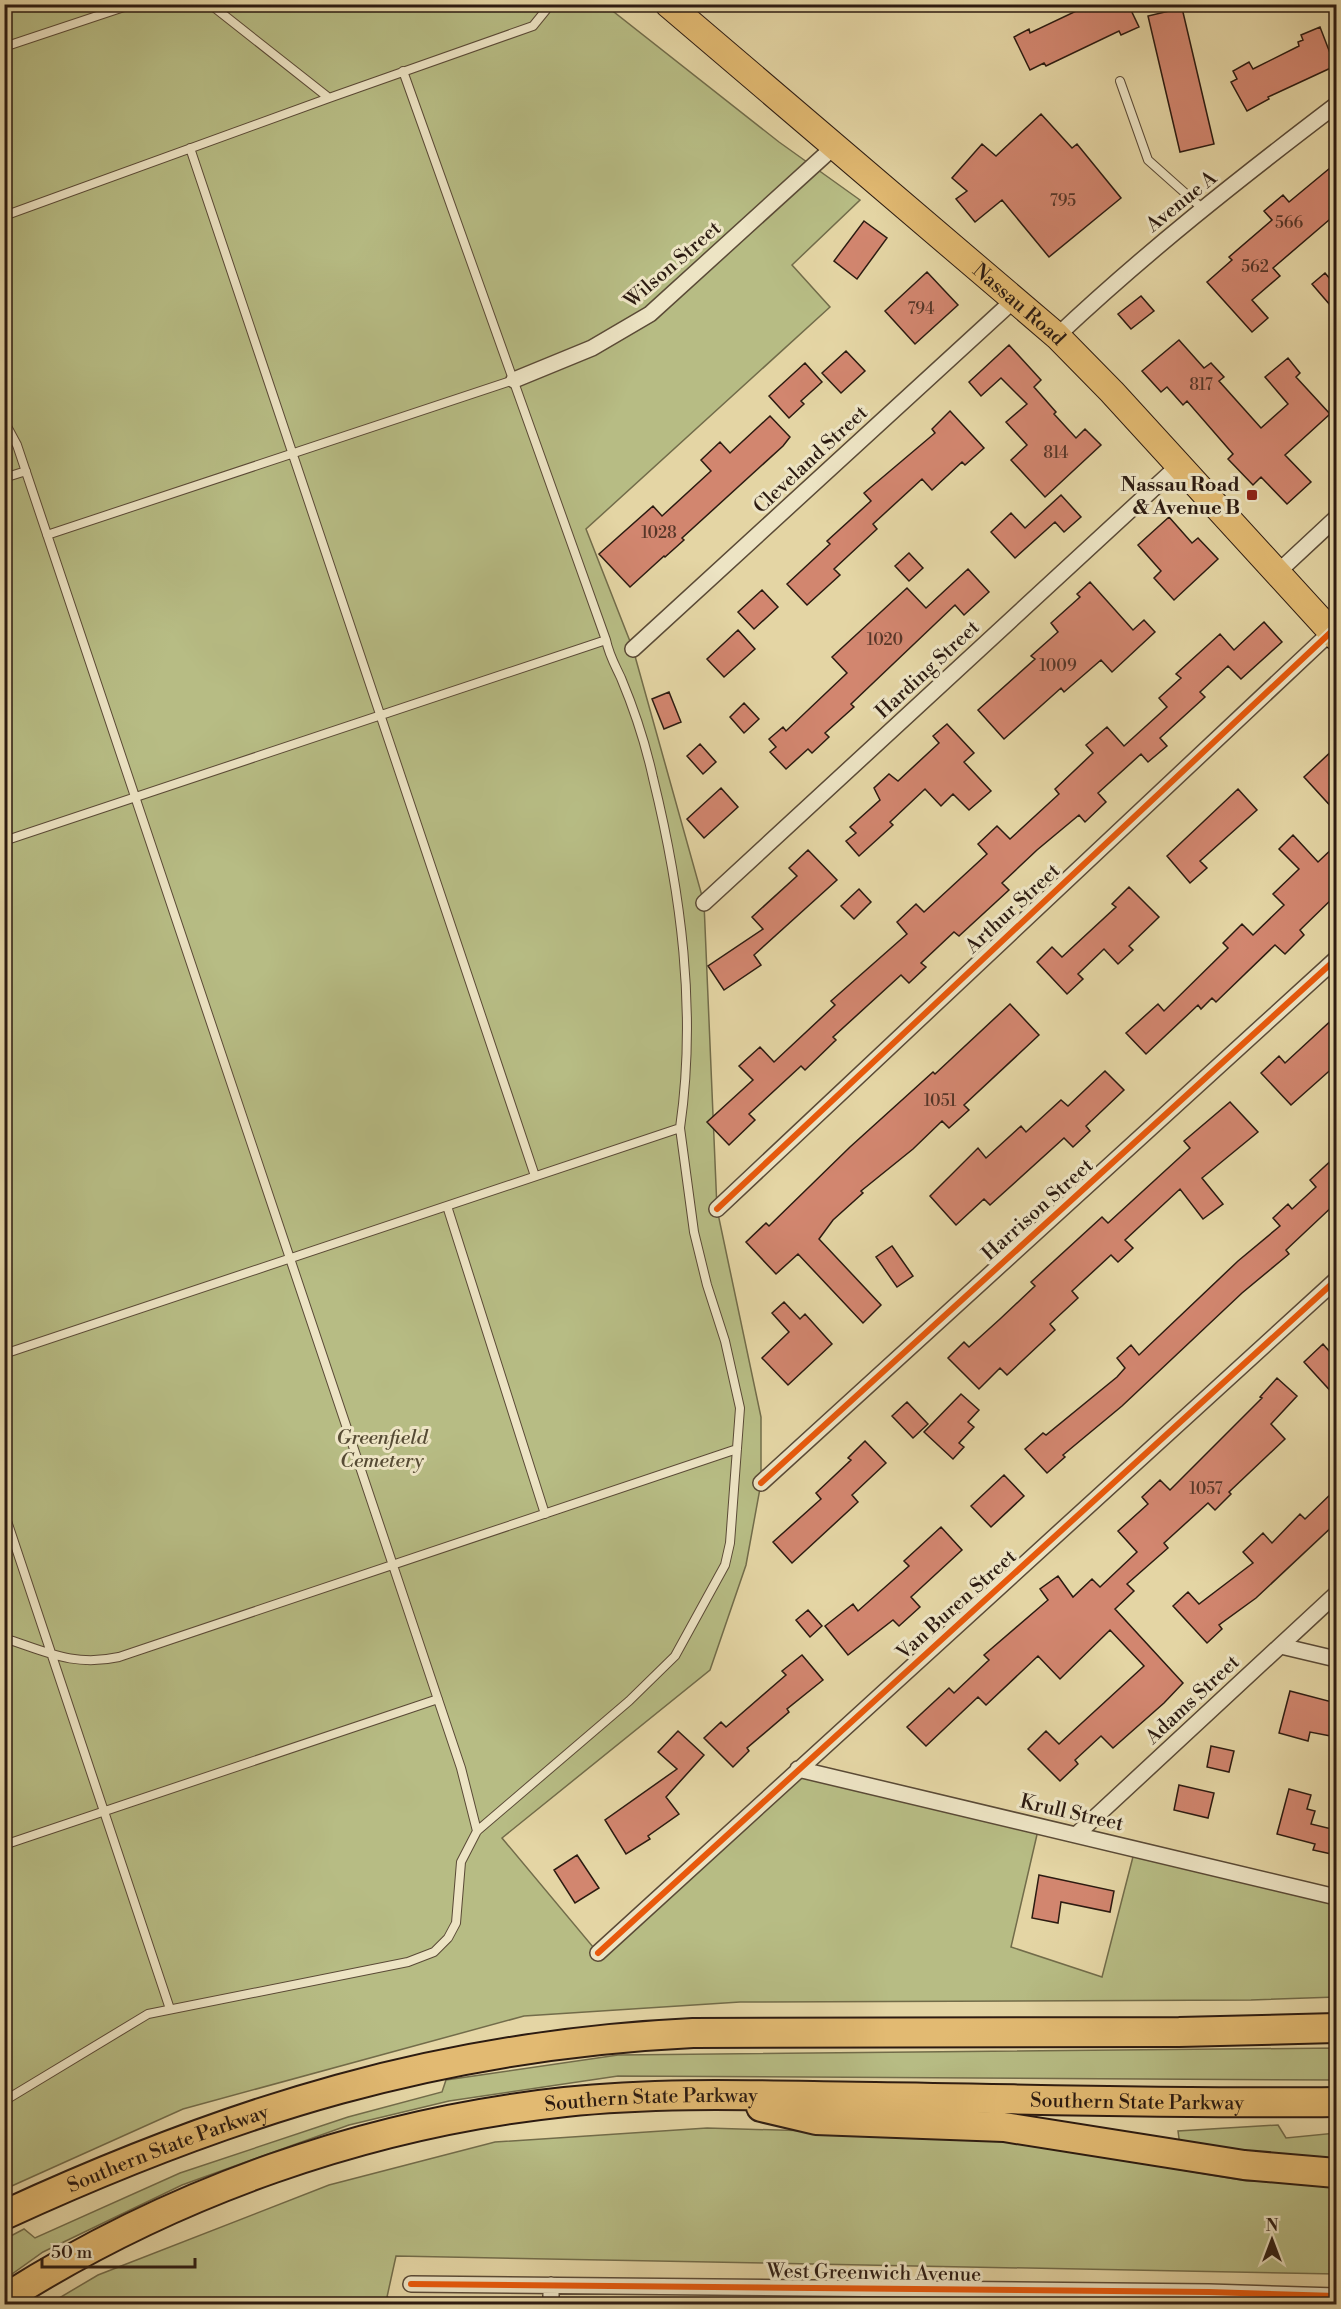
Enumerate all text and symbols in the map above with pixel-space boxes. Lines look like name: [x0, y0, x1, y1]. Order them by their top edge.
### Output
street label: Avenue A: [1141, 165, 1223, 239]
house number: 795: [1050, 191, 1076, 211]
house number: 566: [1275, 213, 1303, 233]
street label: Wilson Street: [619, 216, 727, 315]
house number: 562: [1241, 257, 1269, 277]
street label: Nassau Road: [967, 258, 1071, 352]
house number: 794: [908, 299, 935, 319]
house number: 817: [1189, 375, 1213, 395]
street label: Cleveland Street: [749, 401, 873, 519]
house number: 814: [1043, 443, 1069, 463]
place label: Nassau Road & Avenue B: [1120, 473, 1240, 521]
marker: Nassau Road & Avenue B: [1245, 488, 1259, 502]
house number: 1028: [641, 523, 677, 543]
street label: Harding Street: [871, 615, 985, 725]
house number: 1020: [867, 630, 903, 650]
house number: 1009: [1039, 656, 1077, 676]
street label: Arthur Street: [960, 859, 1066, 960]
house number: 1051: [924, 1091, 956, 1111]
street label: Harrison Street: [977, 1154, 1099, 1267]
park label: Greenfield Cemetery: [336, 1426, 429, 1474]
house number: 1057: [1189, 1479, 1223, 1499]
street label: Van Buren Street: [891, 1545, 1022, 1666]
street label: Adams Street: [1140, 1650, 1245, 1751]
street label: Krull Street: [1017, 1789, 1126, 1838]
street label: Southern State Parkway: [543, 2084, 758, 2118]
street label: Southern State Parkway: [1030, 2089, 1244, 2116]
street label: Southern State Parkway: [64, 2100, 272, 2199]
north arrow: [1242, 2210, 1302, 2270]
text: N: [1266, 2216, 1279, 2236]
scale bar: [42, 2231, 195, 2269]
text: 50 m: [51, 2241, 93, 2264]
street label: West Greenwich Avenue: [765, 2259, 981, 2288]

